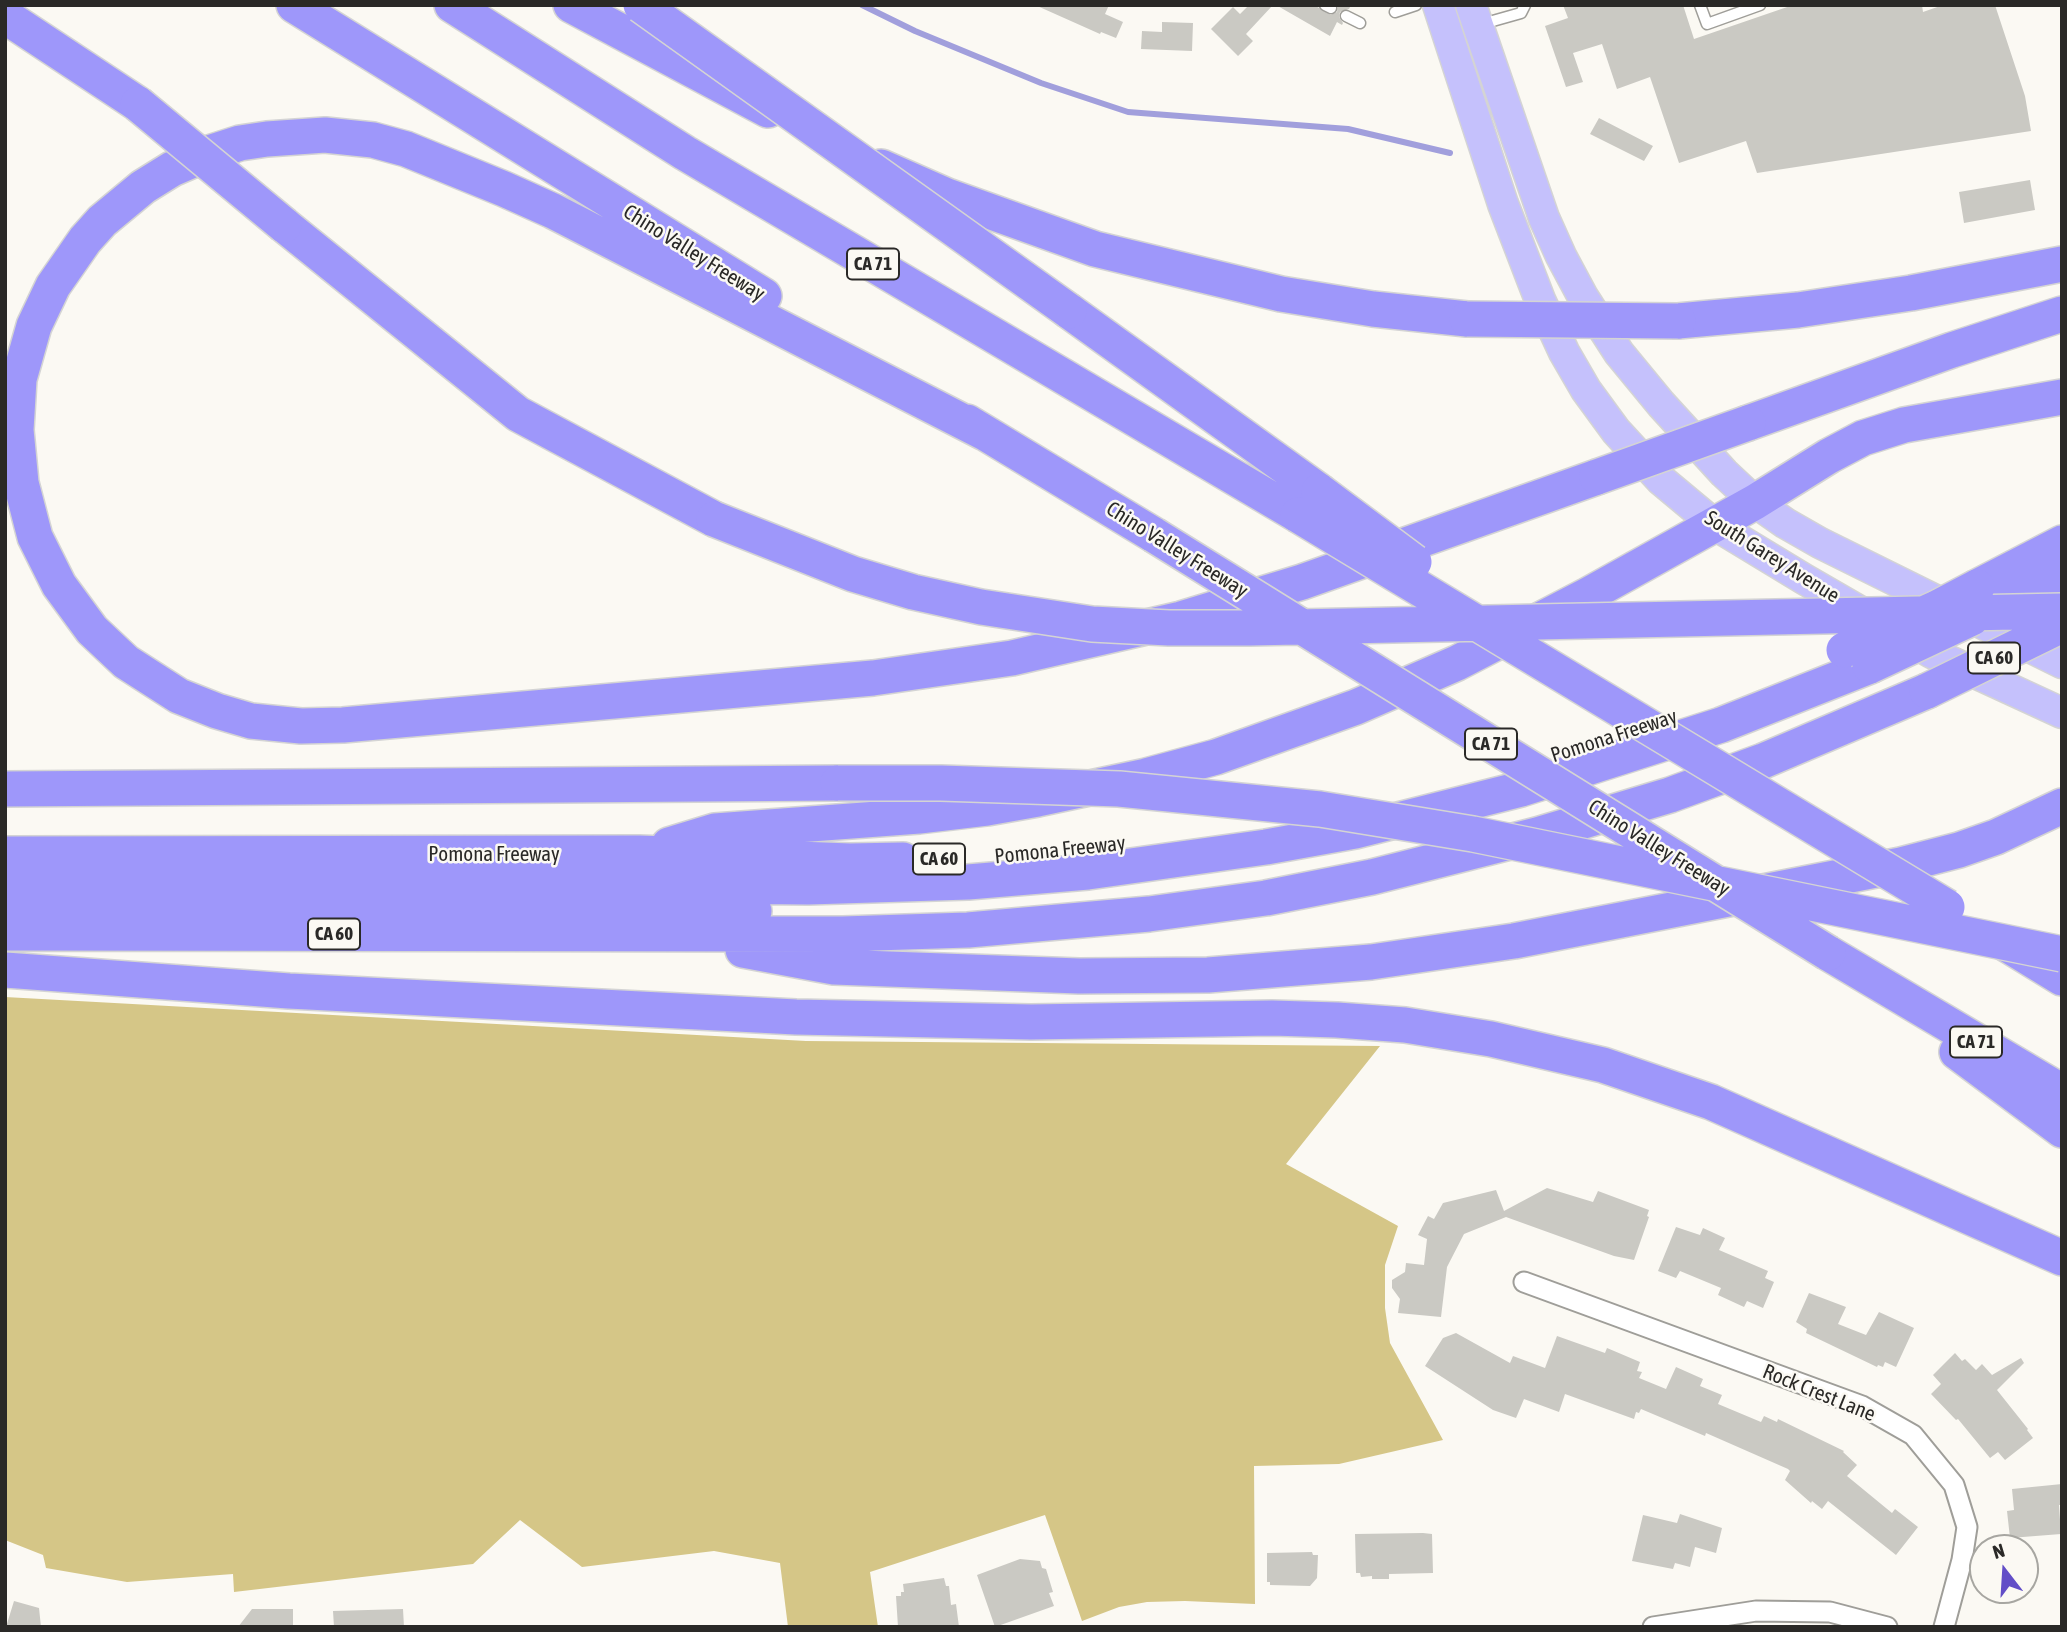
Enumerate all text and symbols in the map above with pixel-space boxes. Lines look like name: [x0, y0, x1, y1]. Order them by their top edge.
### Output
street label: Chino Valley Freeway: [618, 199, 770, 307]
road number: CA 71: [847, 248, 899, 280]
street label: Chino Valley Freeway: [1101, 496, 1253, 604]
street label: South Garey Avenue: [1700, 506, 1844, 608]
road number: CA 60: [1968, 642, 2020, 674]
street label: Pomona Freeway: [1548, 704, 1680, 768]
road number: CA 71: [1465, 729, 1517, 760]
street label: Chino Valley Freeway: [1583, 794, 1735, 902]
street label: Pomona Freeway: [993, 831, 1127, 869]
street label: Pomona Freeway: [428, 841, 560, 867]
road number: CA 60: [913, 844, 965, 874]
road number: CA 60: [308, 918, 360, 950]
road number: CA 71: [1950, 1026, 2002, 1058]
street label: Rock Crest Lane: [1759, 1359, 1879, 1427]
north arrow: [1969, 1534, 2039, 1604]
text: N: [1990, 1539, 2007, 1563]

